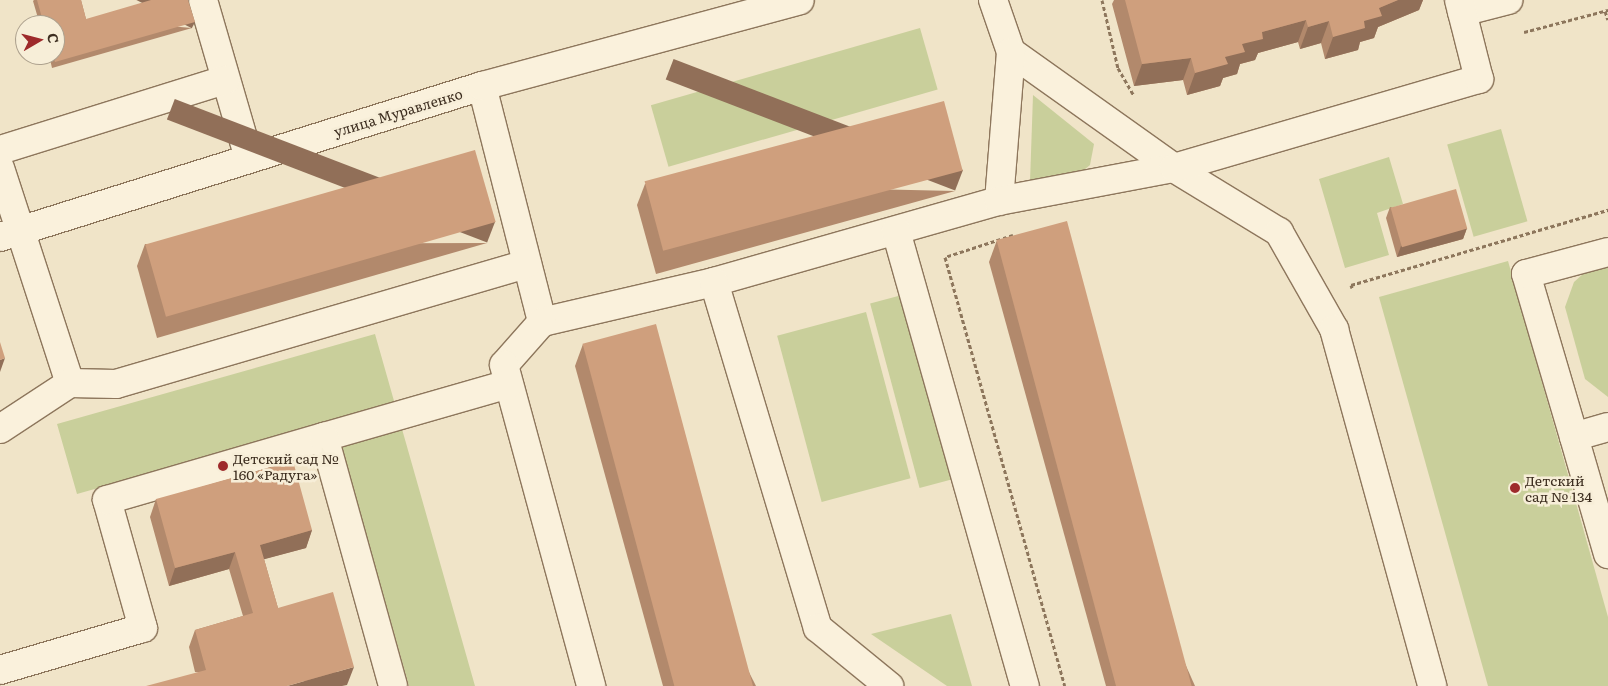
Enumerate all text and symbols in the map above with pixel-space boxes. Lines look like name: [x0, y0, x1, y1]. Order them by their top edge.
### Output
north arrow: [15, 15, 65, 65]
text: С: [43, 32, 64, 44]
street label: улица Муравленко: [332, 84, 464, 140]
place label: Детский сад № 160 «Радуга»: [233, 450, 339, 482]
marker: Детский сад № 160 «Радуга»: [217, 460, 229, 472]
place label: Детский сад № 134: [1525, 472, 1592, 504]
marker: Детский сад № 134: [1509, 482, 1521, 494]

